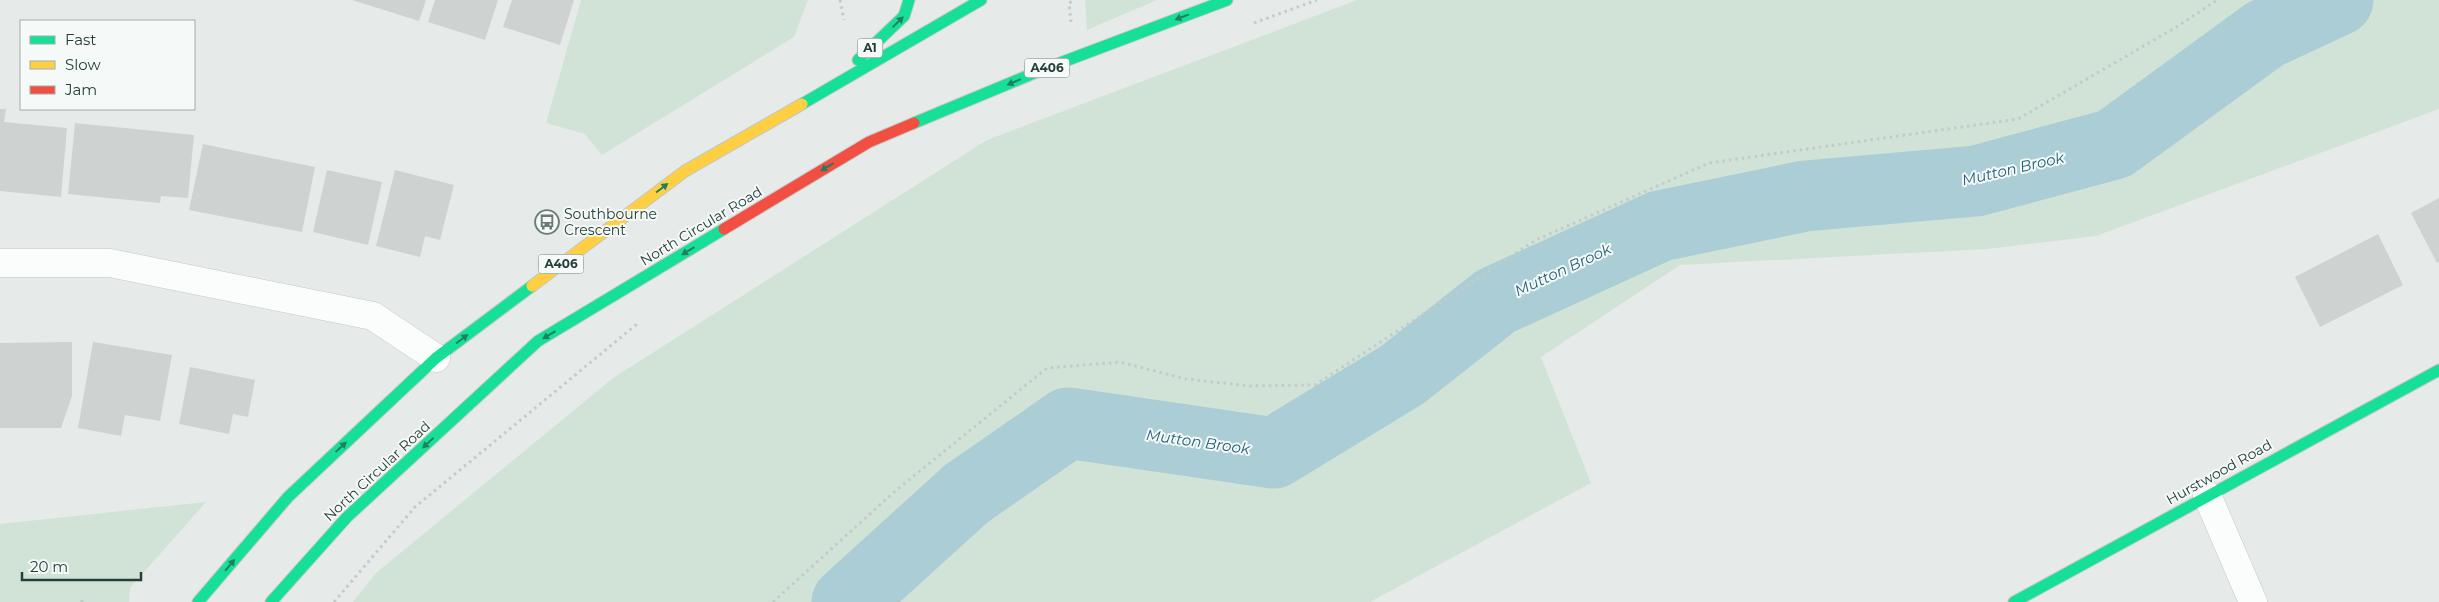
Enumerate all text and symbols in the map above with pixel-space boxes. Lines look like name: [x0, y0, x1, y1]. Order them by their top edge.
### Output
one-way arrow: [1174, 14, 1189, 21]
one-way arrow: [892, 16, 904, 28]
legend: [20, 20, 195, 110]
text: Fast: [65, 30, 96, 49]
road number: A1: [858, 38, 882, 58]
text: Slow: [65, 55, 101, 74]
road number: A406: [1024, 58, 1070, 78]
one-way arrow: [1007, 78, 1021, 86]
text: Jam: [64, 80, 97, 99]
water label: Mutton Brook: [1960, 147, 2067, 190]
one-way arrow: [821, 163, 834, 172]
street label: North Circular Road: [637, 182, 765, 270]
one-way arrow: [655, 183, 668, 194]
place label: Southbourne Crescent: [564, 205, 657, 239]
bus stop icon: Southbourne Crescent: [534, 209, 560, 235]
water label: Mutton Brook: [1511, 238, 1615, 300]
one-way arrow: [682, 247, 695, 256]
road number: A406: [538, 254, 584, 274]
one-way arrow: [542, 330, 555, 339]
one-way arrow: [455, 333, 468, 344]
street label: North Circular Road: [320, 417, 434, 525]
water label: Mutton Brook: [1145, 425, 1252, 458]
street label: Hurstwood Road: [2163, 435, 2275, 509]
one-way arrow: [422, 437, 434, 449]
one-way arrow: [335, 441, 347, 453]
scale bar: [22, 550, 141, 582]
text: 20 m: [30, 557, 68, 576]
one-way arrow: [224, 559, 235, 572]

